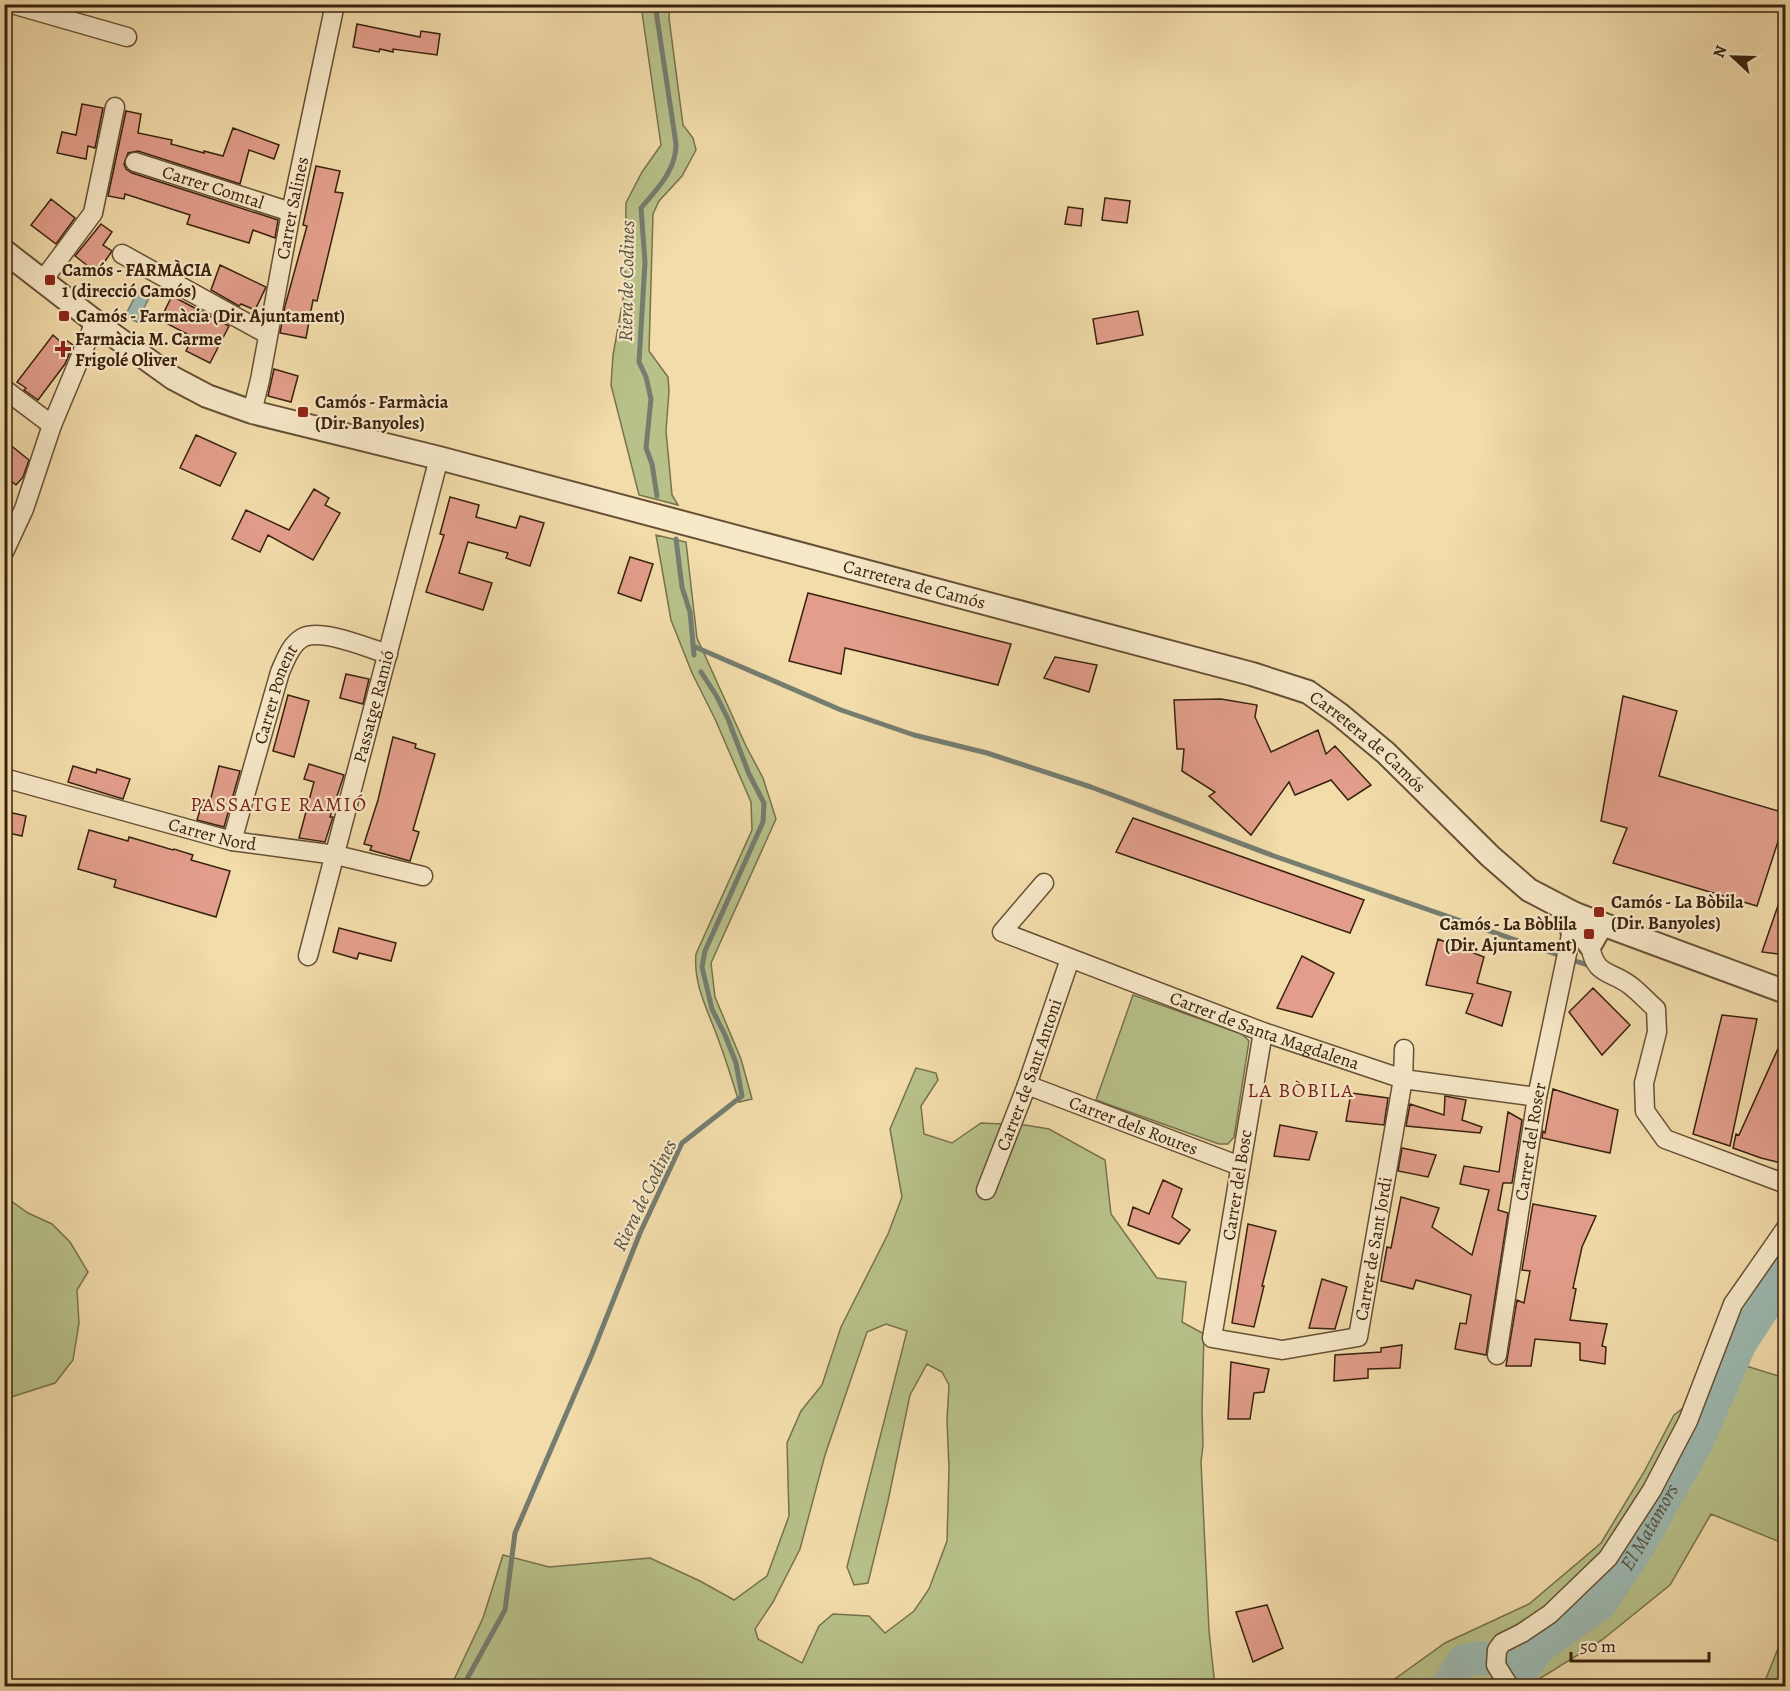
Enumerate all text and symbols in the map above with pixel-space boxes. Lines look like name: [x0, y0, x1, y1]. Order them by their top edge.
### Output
north arrow: [1703, 27, 1763, 87]
text: N: [1708, 42, 1733, 61]
street label: Carrer Salines: [271, 154, 314, 261]
street label: Carrer Comtal: [159, 160, 268, 215]
water label: Riera de Codines: [612, 220, 641, 342]
place label: Camós - FARMÀCIA 1 (direcció Camós): [62, 258, 212, 303]
marker: Camós - FARMÀCIA 1 (direcció Camós): [43, 273, 57, 287]
place label: Camós - Farmàcia (Dir. Ajuntament): [76, 304, 345, 328]
marker: Camós - Farmàcia (Dir. Ajuntament): [57, 309, 71, 323]
place label: Farmàcia M. Carme Frigolé Oliver: [75, 327, 222, 372]
marker: Farmàcia M. Carme Frigolé Oliver: [56, 342, 70, 356]
place label: Camós - Farmàcia (Dir. Banyoles): [315, 390, 449, 435]
marker: Camós - Farmàcia (Dir. Banyoles): [296, 405, 310, 419]
street label: Carretera de Camós: [840, 554, 988, 615]
street label: Carrer Ponent: [248, 639, 303, 747]
street label: Passatge Ramió: [347, 648, 400, 765]
street label: Carretera de Camós: [1305, 685, 1431, 798]
district label: PASSATGE RAMIÓ: [190, 791, 368, 818]
street label: Carrer Nord: [166, 812, 258, 856]
place label: Camós - La Bòbila (Dir. Banyoles): [1611, 890, 1744, 935]
marker: Camós - La Bòbila (Dir. Banyoles): [1592, 905, 1606, 919]
place label: Camós - La Bòblila (Dir. Ajuntament): [1440, 912, 1577, 957]
marker: Camós - La Bòblila (Dir. Ajuntament): [1582, 927, 1596, 941]
street label: Carrer de Santa Magdalena: [1166, 985, 1363, 1076]
street label: Carrer de Sant Antoni: [990, 996, 1068, 1154]
district label: LA BÒBILA: [1247, 1077, 1355, 1104]
street label: Carrer del Roser: [1509, 1080, 1552, 1202]
street label: Carrer dels Roures: [1066, 1090, 1201, 1161]
street label: Carrer del Bosc: [1216, 1128, 1258, 1242]
water label: Riera de Codines: [606, 1135, 683, 1256]
street label: Carrer de Sant Jordi: [1349, 1175, 1398, 1323]
water label: El Matamors: [1614, 1479, 1685, 1576]
scale bar: [1571, 1625, 1709, 1663]
text: 50 m: [1580, 1634, 1616, 1658]

